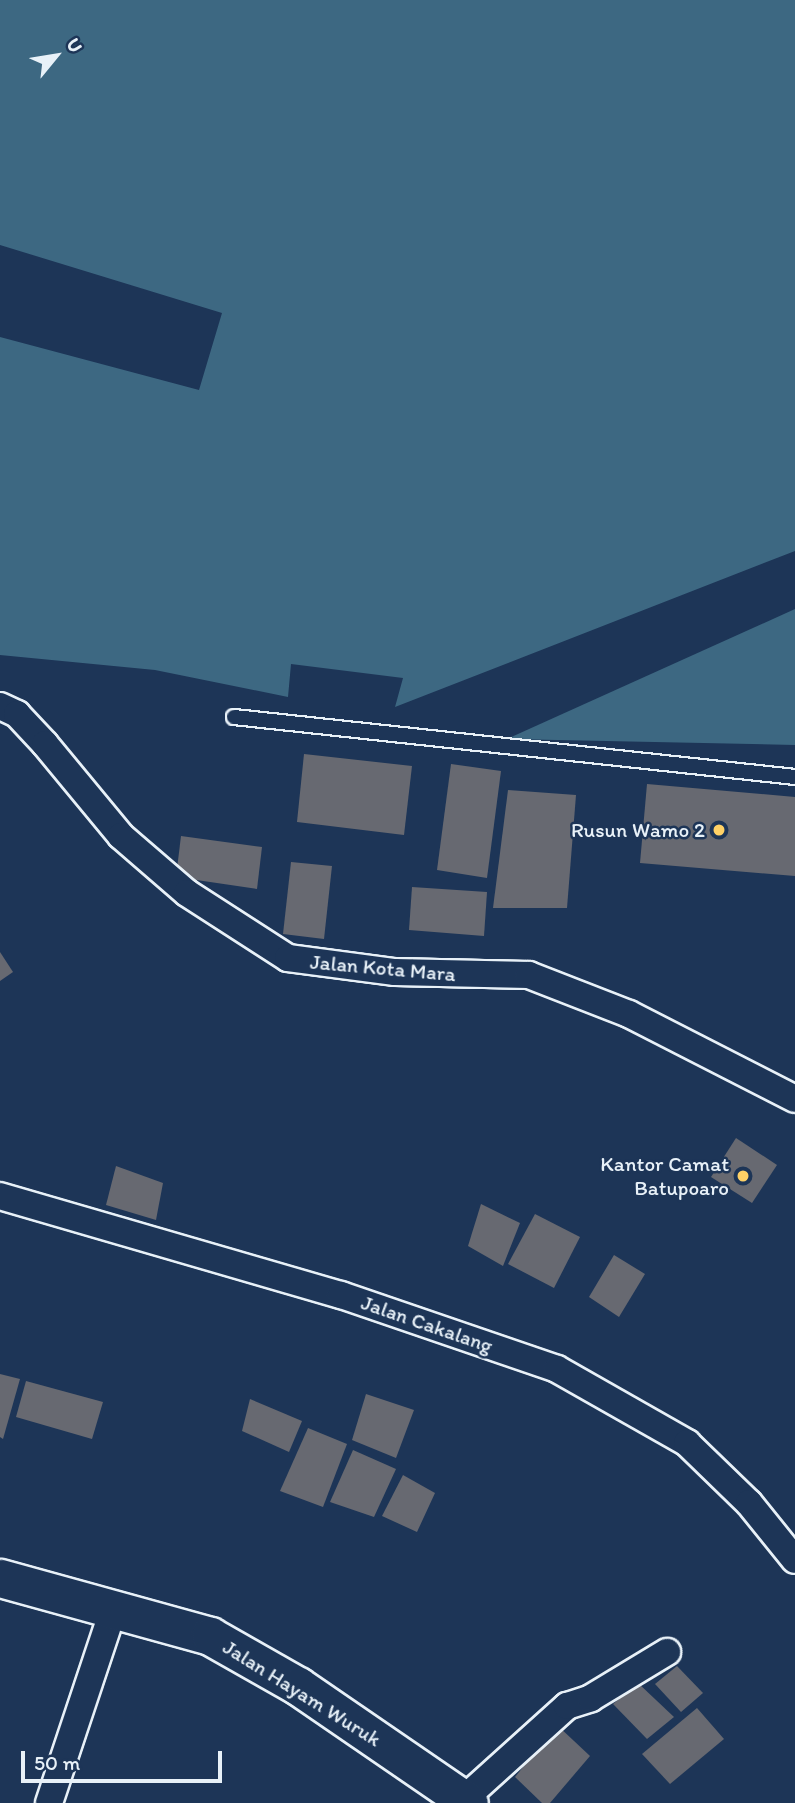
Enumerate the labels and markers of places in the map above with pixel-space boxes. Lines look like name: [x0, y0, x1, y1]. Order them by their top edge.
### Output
place label: Rusun Wamo 2: [572, 817, 705, 843]
marker: Rusun Wamo 2: [711, 822, 727, 838]
place label: Kantor Camat Batupoaro: [601, 1151, 729, 1201]
marker: Kantor Camat Batupoaro: [735, 1168, 751, 1184]

